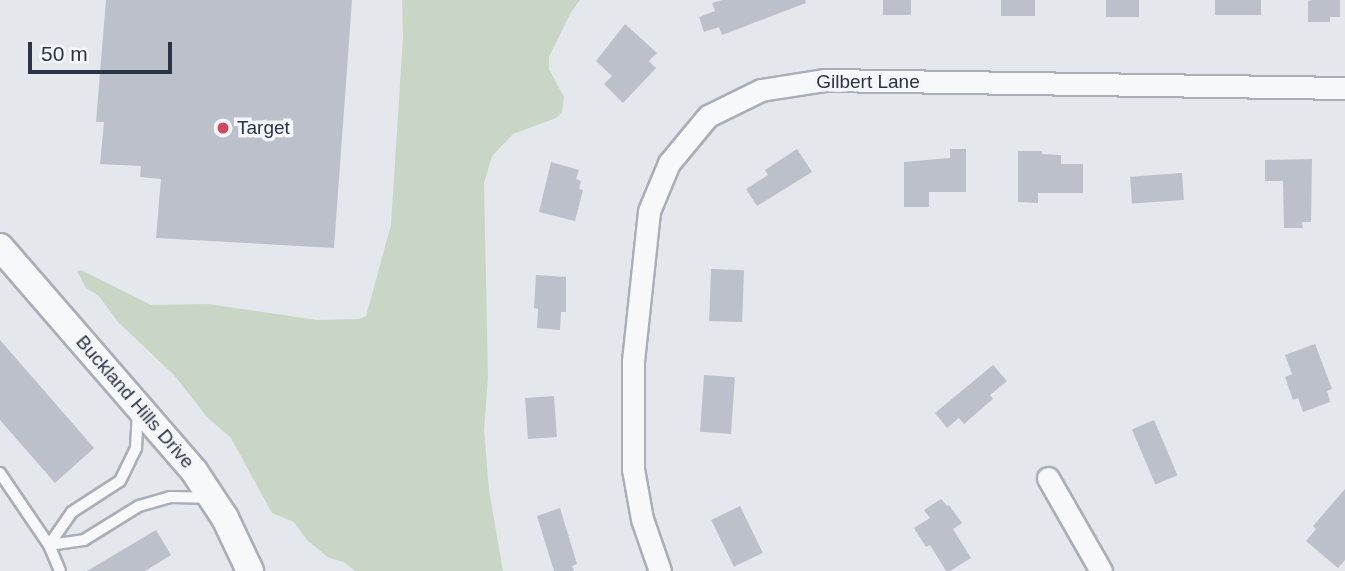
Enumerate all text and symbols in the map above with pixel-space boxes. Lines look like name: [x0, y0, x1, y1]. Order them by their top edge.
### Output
scale bar: [32, 28, 175, 72]
text: 50 m: [41, 42, 88, 65]
street label: Gilbert Lane: [816, 71, 920, 93]
place label: Target: [237, 117, 290, 139]
marker: Target: [215, 120, 231, 136]
street label: Buckland Hills Drive: [71, 331, 199, 473]

